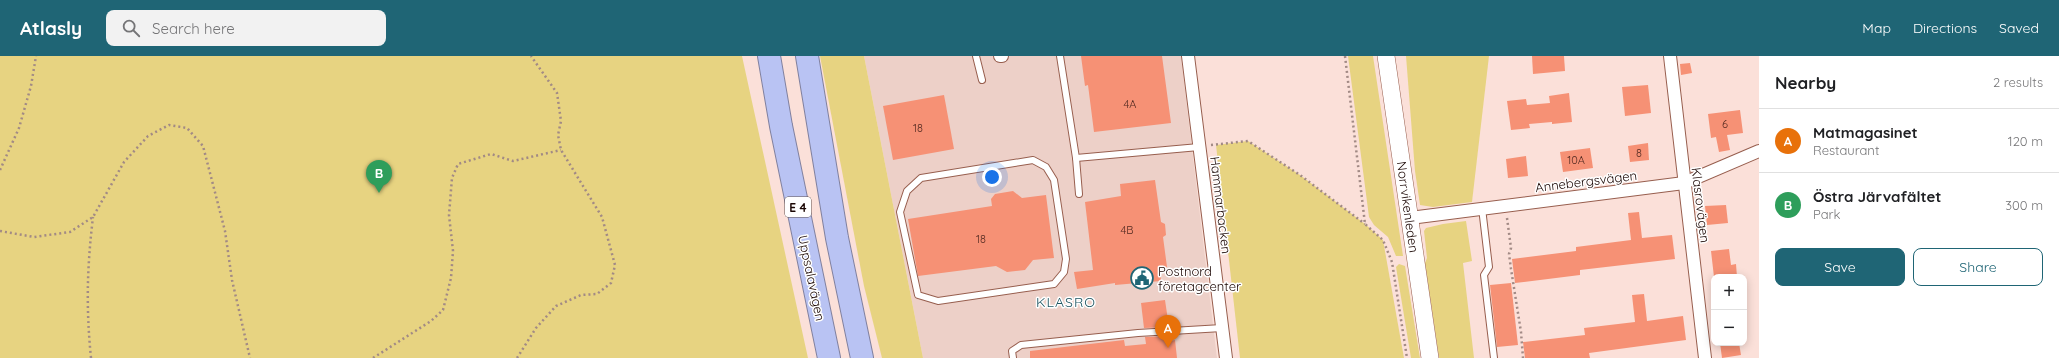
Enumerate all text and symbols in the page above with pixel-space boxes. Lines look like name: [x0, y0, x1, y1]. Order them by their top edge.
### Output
search box: [106, 10, 386, 46]
text: Atlasly: [20, 16, 82, 40]
icon: search: [120, 17, 142, 39]
text: Search here: [152, 19, 235, 38]
text: Map: [1862, 19, 1891, 37]
text: Directions: [1913, 19, 1977, 37]
text: Saved: [1999, 19, 2039, 37]
text: Nearby: [1775, 72, 1836, 93]
text: 2 results: [1993, 74, 2043, 90]
house number: 4A: [1124, 97, 1136, 111]
house number: 6: [1722, 117, 1728, 131]
house number: 18: [913, 121, 923, 135]
text: Matmagasinet: [1813, 123, 1918, 142]
text: A: [1784, 133, 1792, 149]
text: 120 m: [2008, 133, 2043, 149]
text: Restaurant: [1813, 142, 1879, 158]
house number: 8: [1636, 146, 1642, 160]
house number: 10A: [1567, 153, 1585, 167]
street label: Hammarbacken: [1207, 155, 1235, 255]
pin: B: [366, 160, 392, 193]
street label: Norrvikenleden: [1394, 160, 1422, 254]
street label: Klasrovägen: [1688, 166, 1714, 244]
your location: [982, 167, 1002, 187]
street label: Annebergsvägen: [1534, 167, 1638, 195]
text: Östra Järvafältet: [1813, 187, 1942, 206]
road number: E 4: [785, 197, 811, 217]
text: B: [1784, 197, 1792, 213]
text: 300 m: [2005, 197, 2043, 213]
text: Park: [1813, 206, 1841, 222]
house number: 4B: [1121, 223, 1133, 237]
house number: 18: [976, 232, 986, 246]
street label: Uppsalavägen: [795, 234, 829, 322]
button: Save: [1775, 248, 1905, 286]
button: Share: [1913, 248, 2043, 286]
place label: Postnord företagcenter: [1158, 263, 1241, 294]
public building icon: Postnord företagcenter: [1129, 265, 1155, 291]
map controls: [1711, 274, 1747, 346]
button: +: [1711, 274, 1747, 310]
district label: KLASRO: [1036, 293, 1096, 311]
button: −: [1711, 310, 1747, 346]
pin: A: [1155, 315, 1181, 348]

